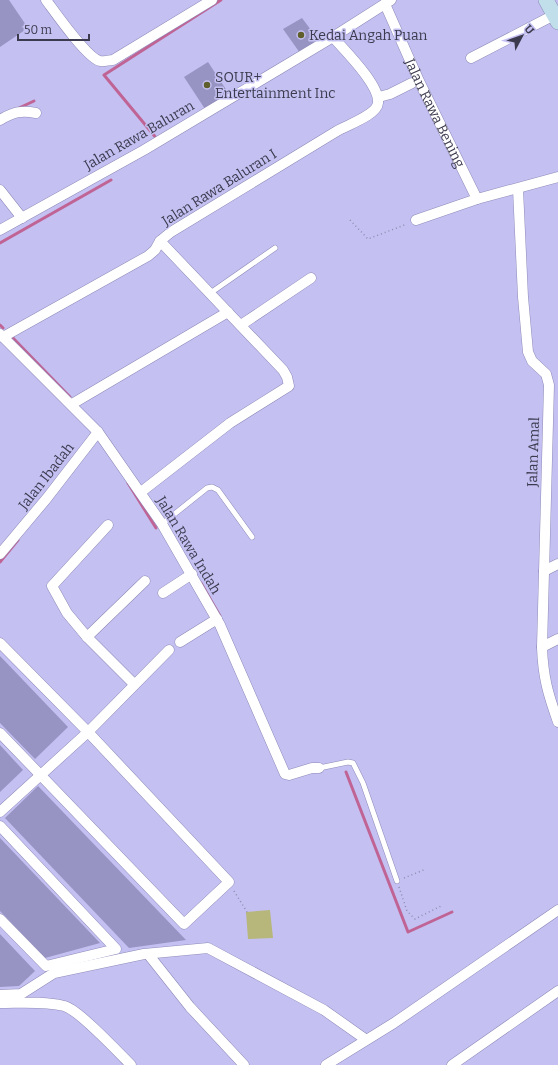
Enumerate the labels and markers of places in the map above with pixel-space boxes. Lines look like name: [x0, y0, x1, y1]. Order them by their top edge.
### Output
place label: Kedai Angah Puan: [309, 27, 428, 44]
marker: Kedai Angah Puan: [296, 30, 306, 40]
place label: SOUR+ Entertainment Inc: [215, 69, 335, 102]
marker: SOUR+ Entertainment Inc: [202, 80, 212, 90]

